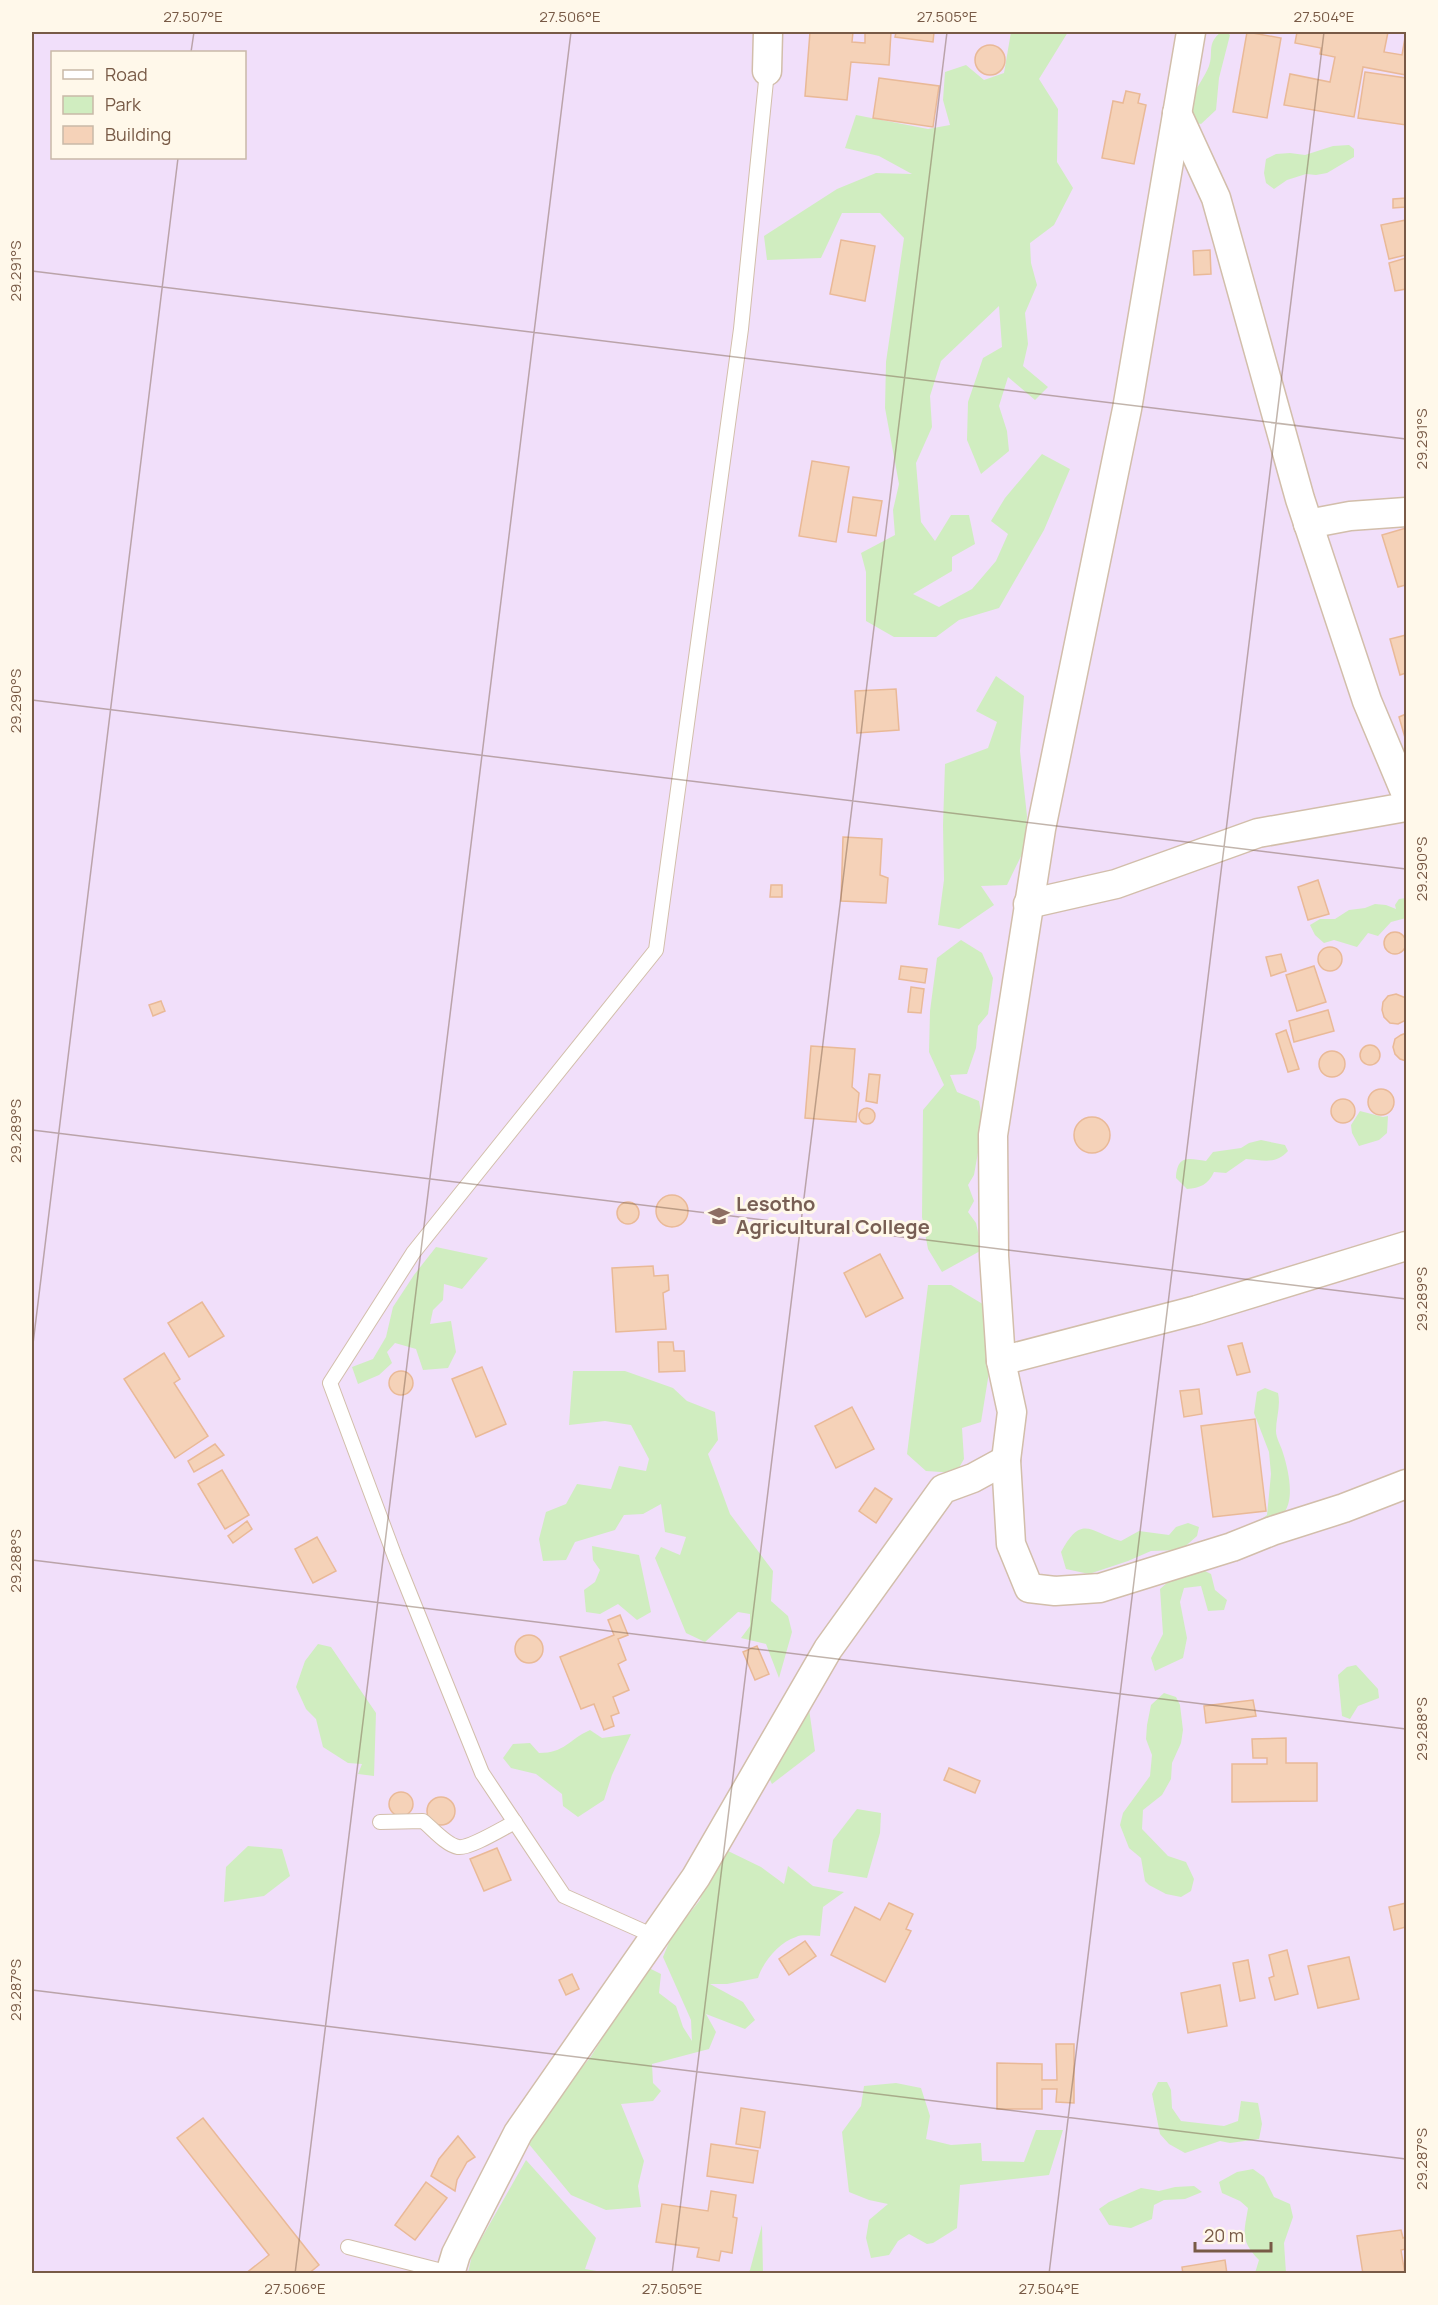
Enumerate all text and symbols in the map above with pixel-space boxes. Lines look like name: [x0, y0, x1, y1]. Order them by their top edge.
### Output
text: 27.507°E: [163, 6, 223, 27]
text: 27.506°E: [539, 6, 601, 27]
text: 27.505°E: [917, 6, 977, 27]
text: 27.504°E: [1294, 6, 1354, 27]
legend: [51, 51, 246, 159]
text: Road: [105, 62, 148, 86]
text: Park: [105, 92, 142, 116]
text: Building: [105, 122, 171, 146]
text: 29.291°S: [5, 240, 26, 302]
text: 29.291°S: [1411, 408, 1432, 470]
text: 29.290°S: [5, 669, 26, 733]
text: 29.290°S: [1411, 837, 1432, 901]
text: 29.289°S: [5, 1099, 26, 1163]
place label: Lesotho Agricultural College: [736, 1190, 930, 1240]
school or university icon: Lesotho Agricultural College: [707, 1204, 731, 1228]
text: 29.289°S: [1411, 1267, 1432, 1331]
text: 29.288°S: [5, 1529, 26, 1593]
text: 29.288°S: [1411, 1697, 1432, 1761]
text: 29.287°S: [5, 1959, 26, 2021]
text: 29.287°S: [1411, 2128, 1432, 2190]
scale bar: [1195, 2215, 1272, 2253]
text: 20 m: [1204, 2223, 1244, 2247]
text: 27.506°E: [264, 2278, 326, 2299]
text: 27.505°E: [642, 2278, 702, 2299]
text: 27.504°E: [1019, 2278, 1079, 2299]

